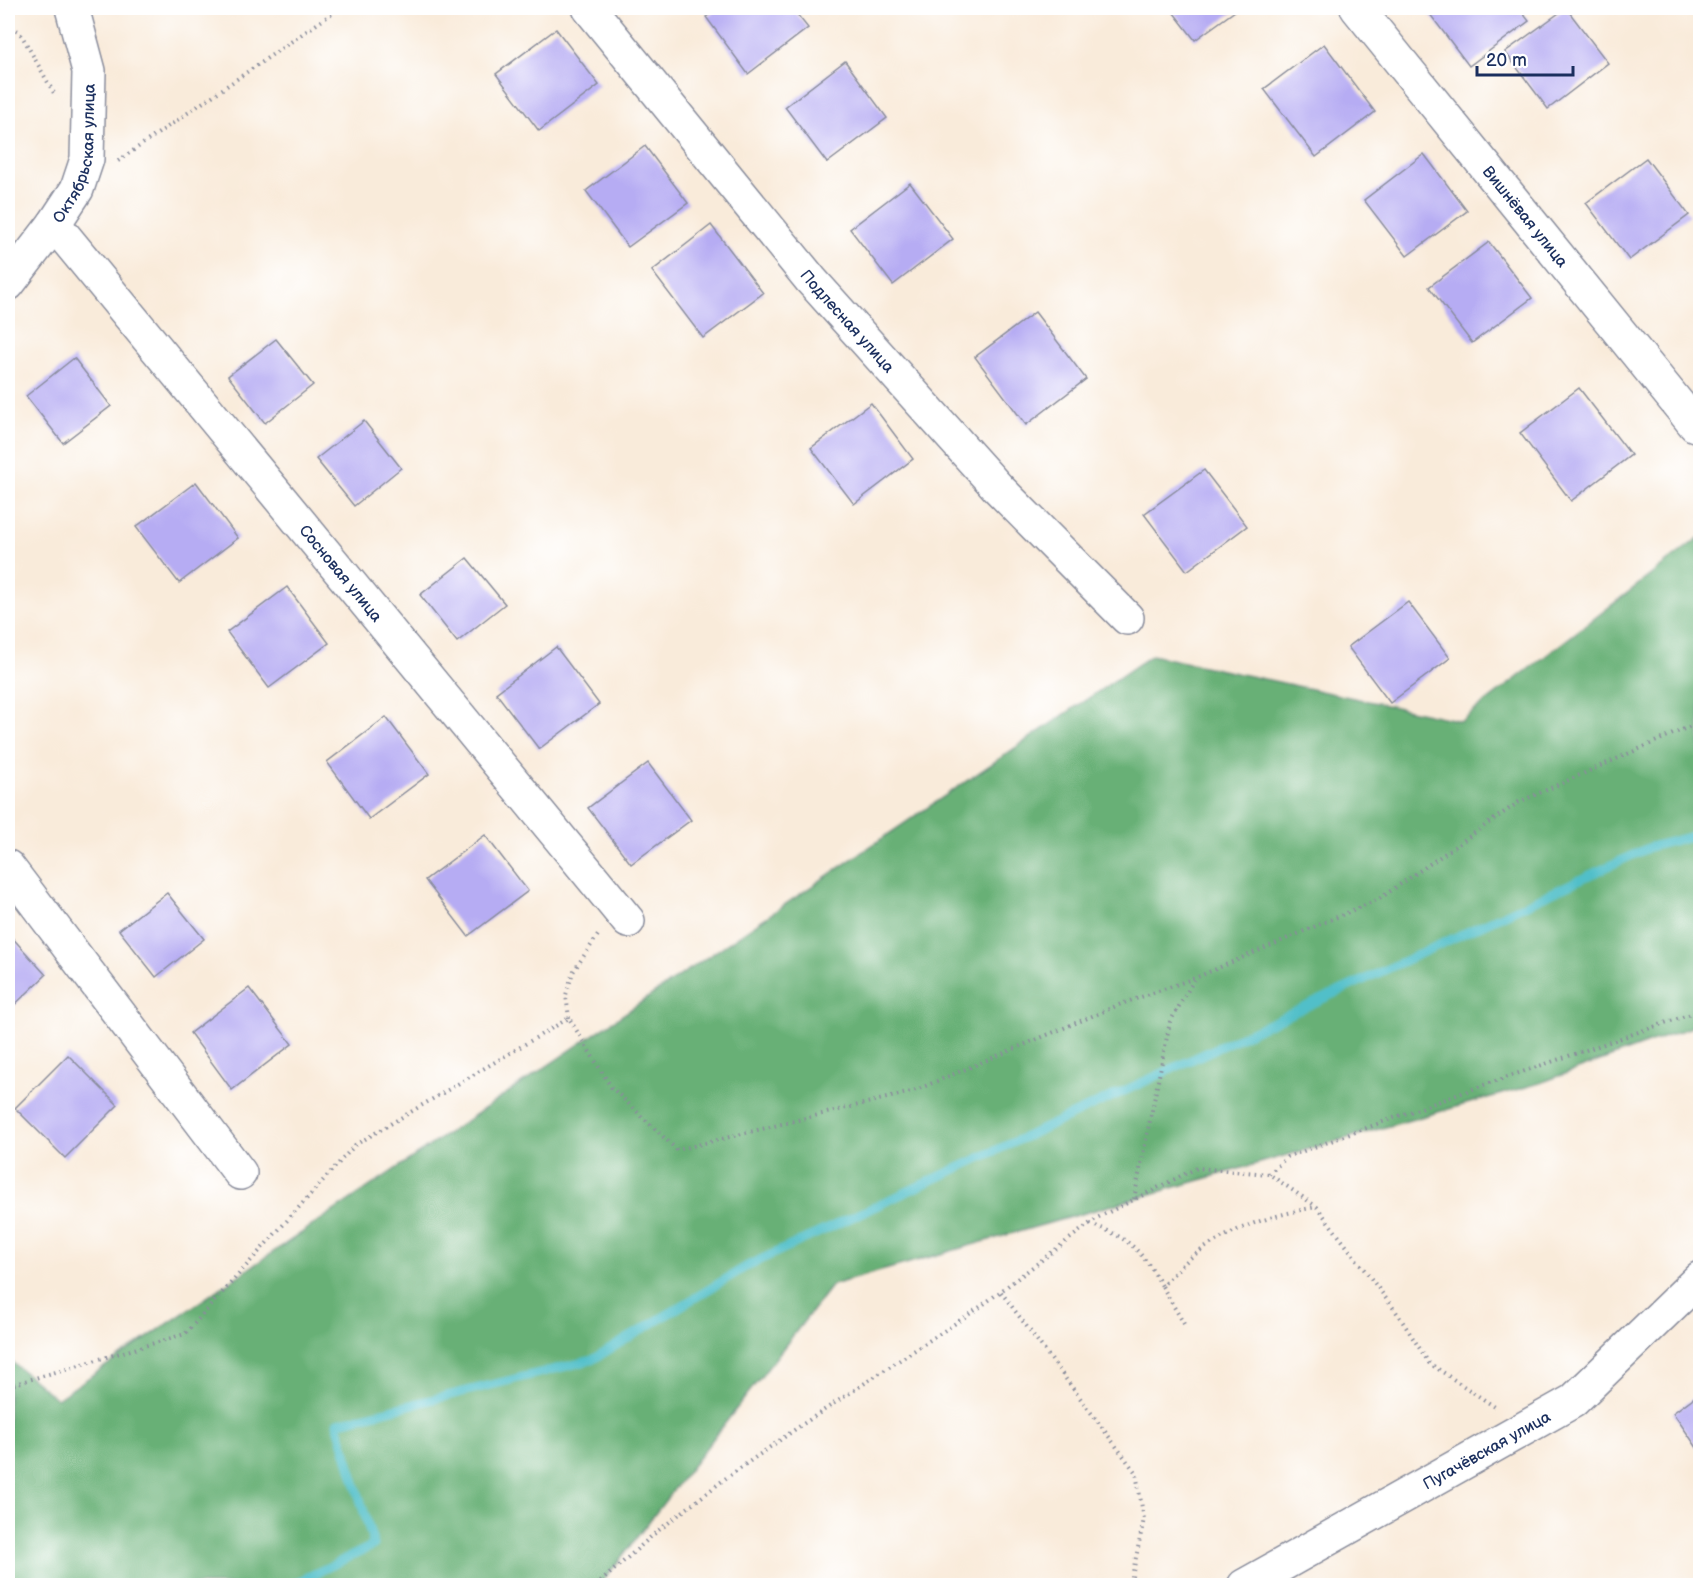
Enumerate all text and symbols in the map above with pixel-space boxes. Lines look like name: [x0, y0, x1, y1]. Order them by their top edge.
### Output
scale bar: [1477, 39, 1573, 77]
text: 20 m: [1486, 50, 1527, 71]
street label: Октябрьская улица: [49, 83, 100, 227]
street label: Вишнёвая улица: [1478, 163, 1572, 272]
street label: Подлесная улица: [796, 267, 898, 378]
street label: Сосновая улица: [295, 522, 386, 627]
street label: Пугачёвская улица: [1420, 1407, 1555, 1494]

